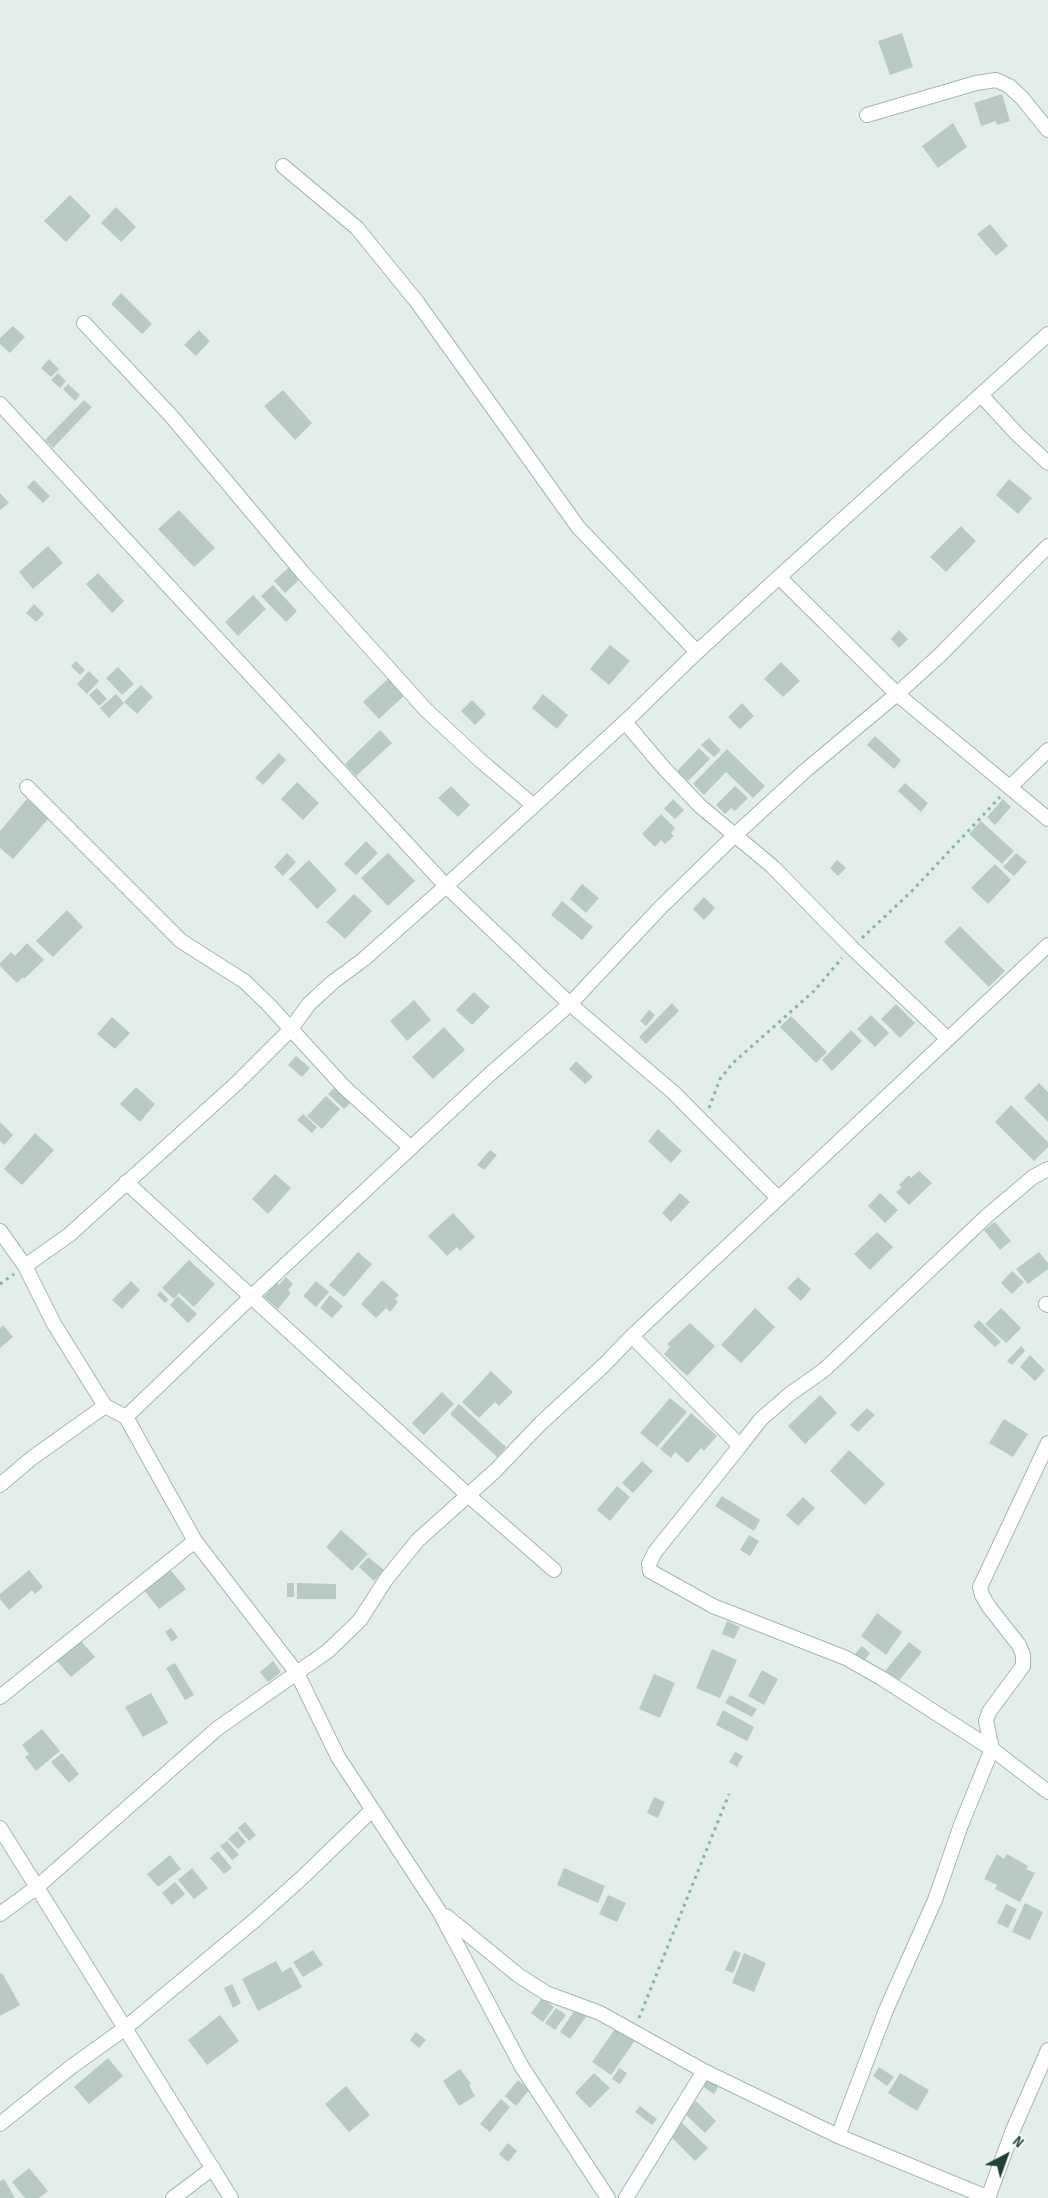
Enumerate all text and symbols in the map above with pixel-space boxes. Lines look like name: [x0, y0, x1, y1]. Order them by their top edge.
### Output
north arrow: [976, 2126, 1036, 2186]
text: N: [1009, 2132, 1028, 2152]

